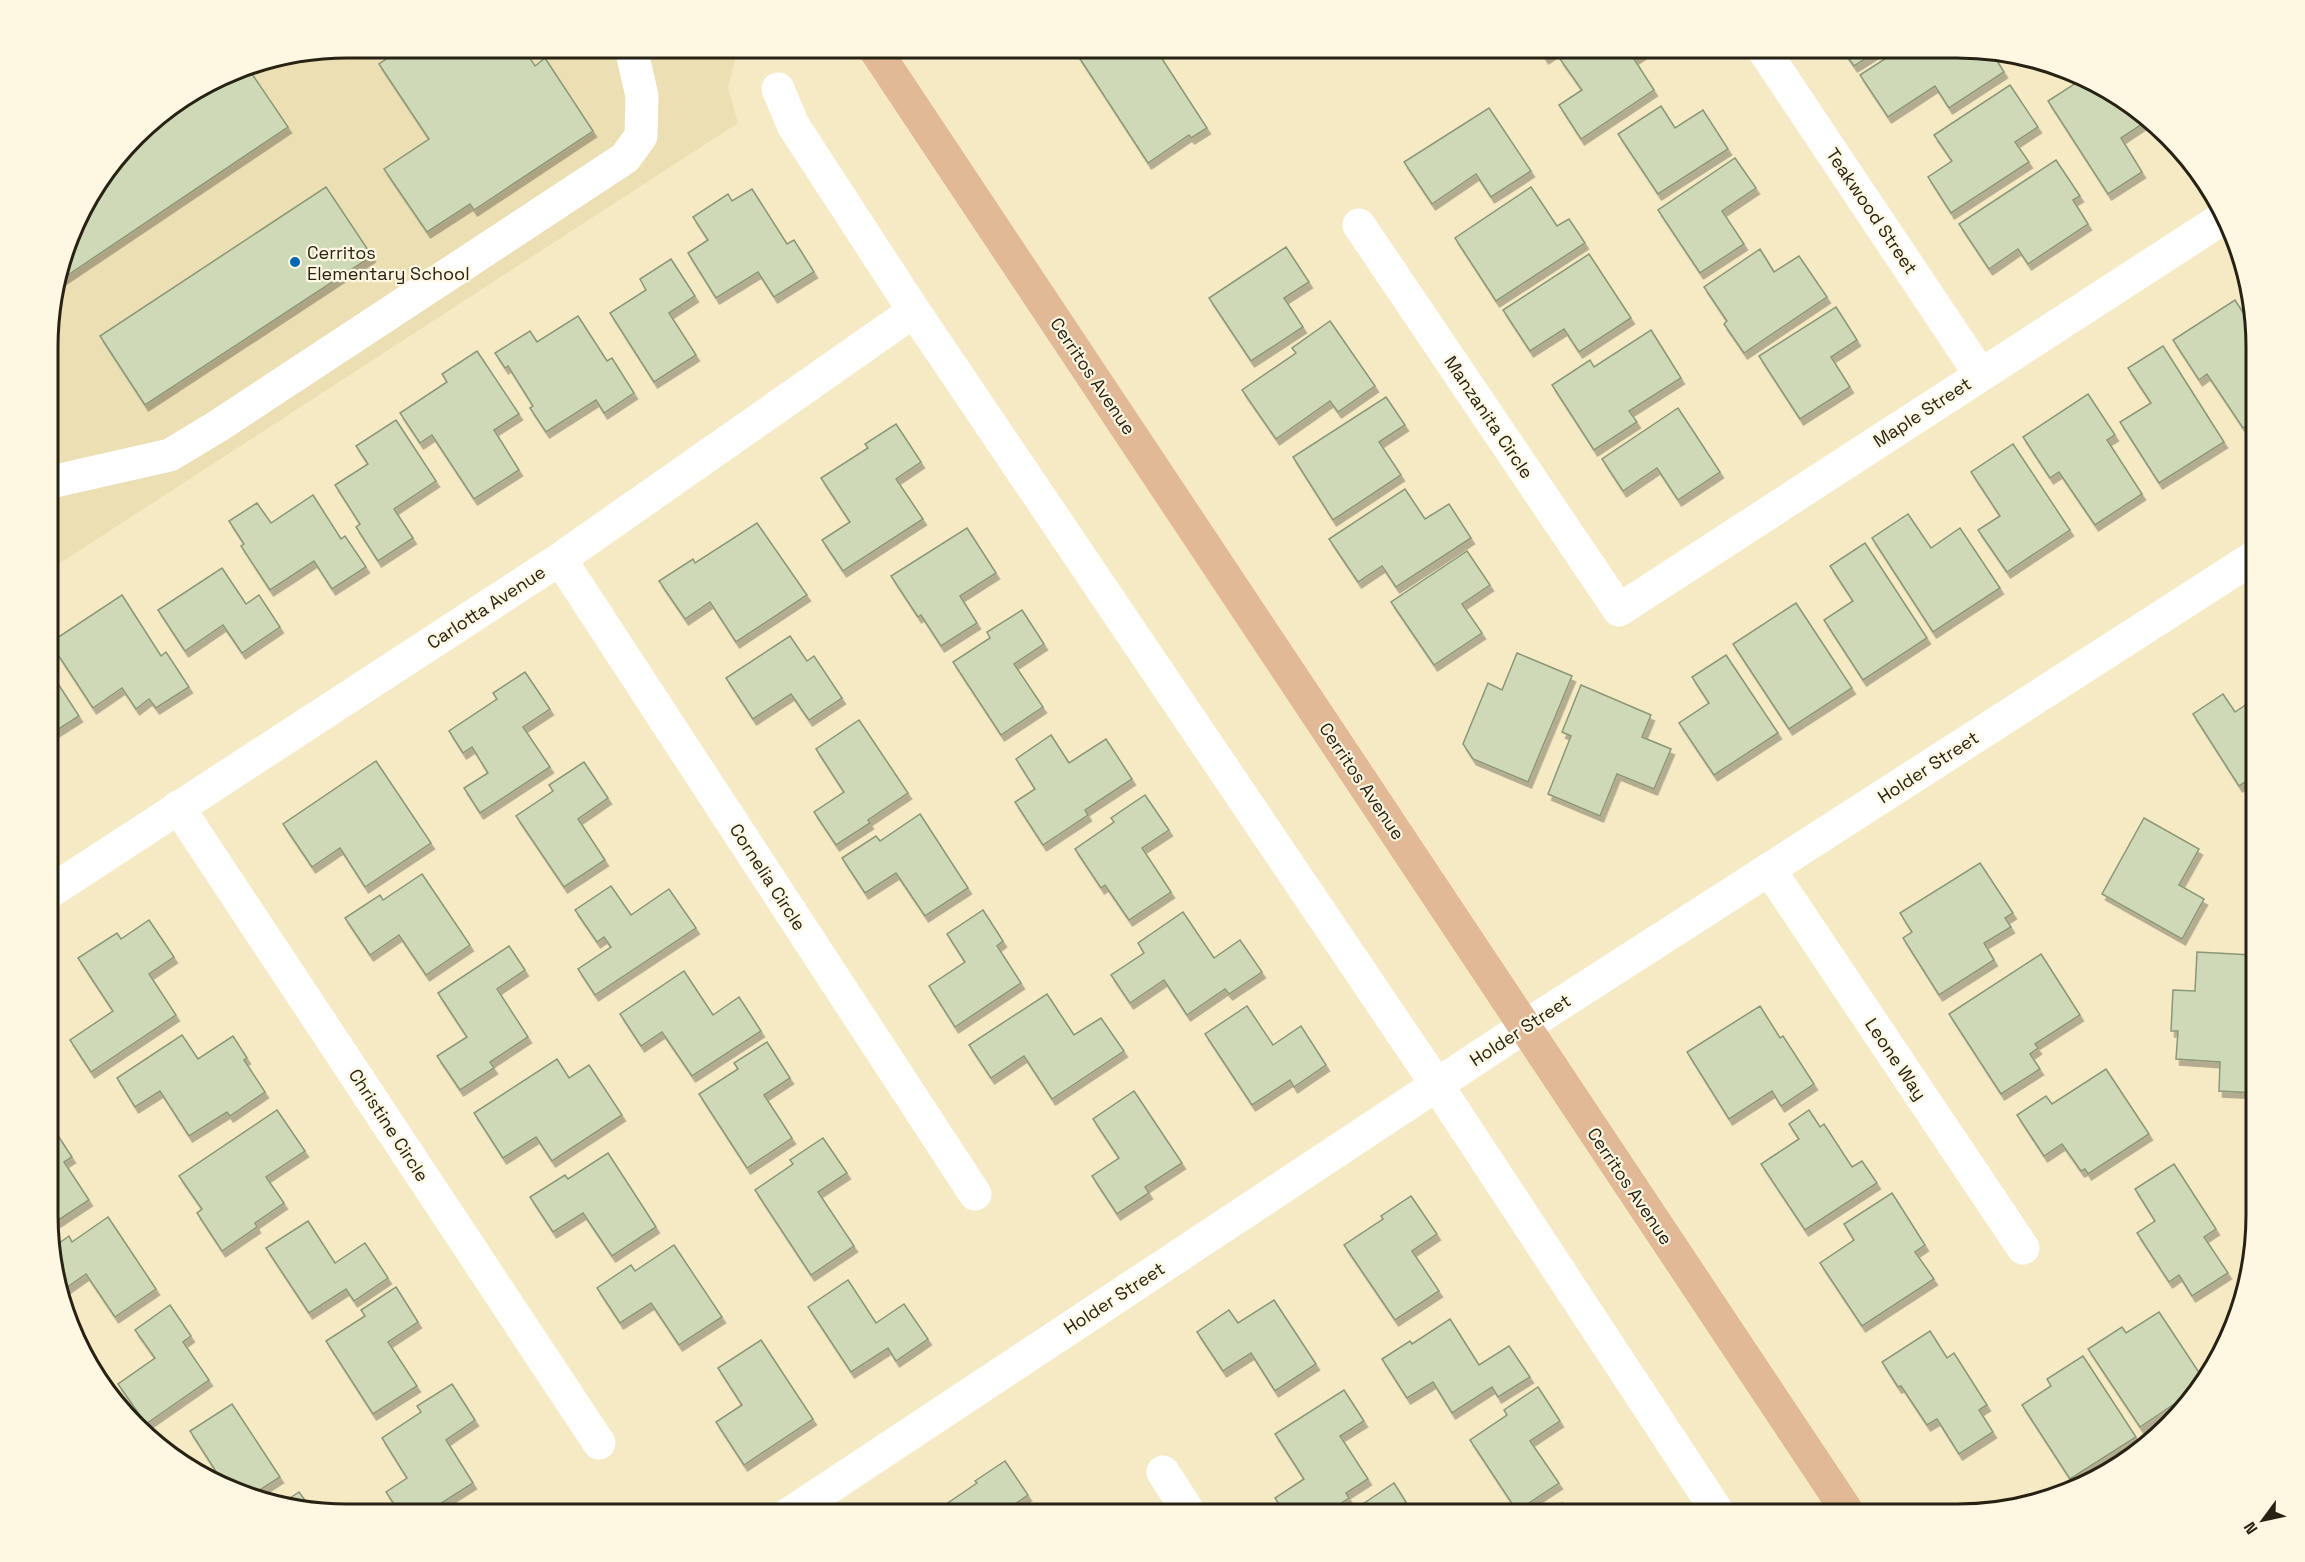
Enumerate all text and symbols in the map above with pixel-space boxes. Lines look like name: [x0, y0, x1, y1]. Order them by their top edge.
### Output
street label: Teakwood Street: [1821, 144, 1923, 278]
place label: Cerritos Elementary School: [307, 241, 470, 285]
marker: Cerritos Elementary School: [288, 255, 302, 269]
street label: Cerritos Avenue: [1045, 313, 1141, 439]
street label: Manzanita Circle: [1439, 351, 1539, 483]
street label: Maple Street: [1869, 372, 1975, 452]
street label: Carlotta Avenue: [422, 560, 550, 654]
street label: Cerritos Avenue: [1314, 718, 1410, 844]
street label: Holder Street: [1873, 726, 1983, 808]
street label: Cornelia Circle: [725, 819, 811, 935]
street label: Holder Street: [1465, 989, 1575, 1071]
street label: Leone Way: [1860, 1013, 1932, 1105]
street label: Christine Circle: [344, 1064, 434, 1186]
street label: Cerritos Avenue: [1582, 1123, 1678, 1249]
street label: Holder Street: [1059, 1257, 1169, 1339]
north arrow: [2233, 1490, 2293, 1550]
text: N: [2239, 1518, 2263, 1538]

